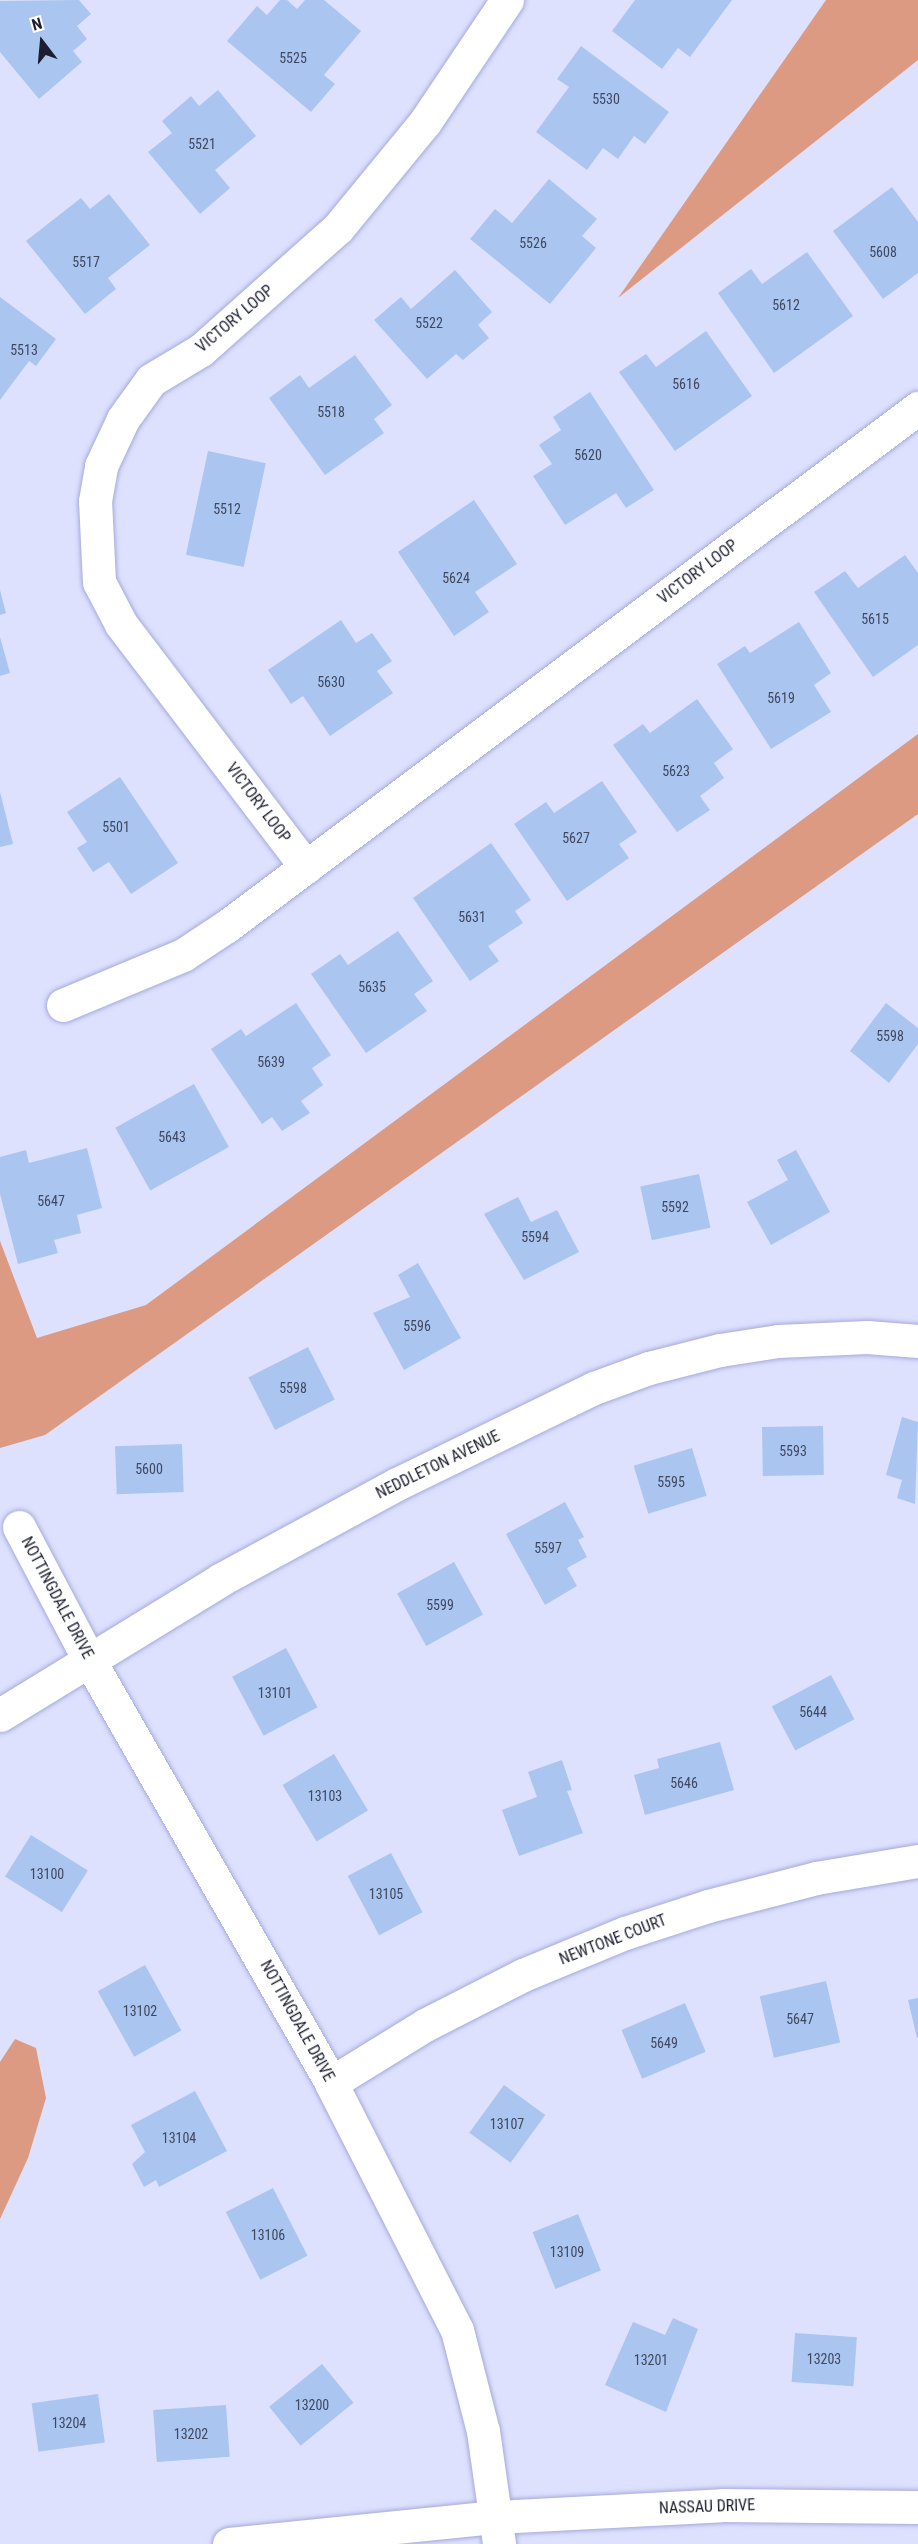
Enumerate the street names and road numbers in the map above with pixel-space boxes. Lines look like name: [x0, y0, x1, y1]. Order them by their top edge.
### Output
street label: VICTORY LOOP: [192, 281, 278, 357]
street label: VICTORY LOOP: [654, 536, 742, 608]
street label: VICTORY LOOP: [222, 759, 294, 847]
street label: NEDDLETON AVENUE: [373, 1427, 503, 1503]
street label: NOTTINGDALE DRIVE: [17, 1534, 97, 1662]
street label: NEWTONE COURT: [557, 1911, 669, 1969]
street label: NOTTINGDALE DRIVE: [256, 1957, 338, 2085]
street label: NASSAU DRIVE: [659, 2496, 755, 2518]

